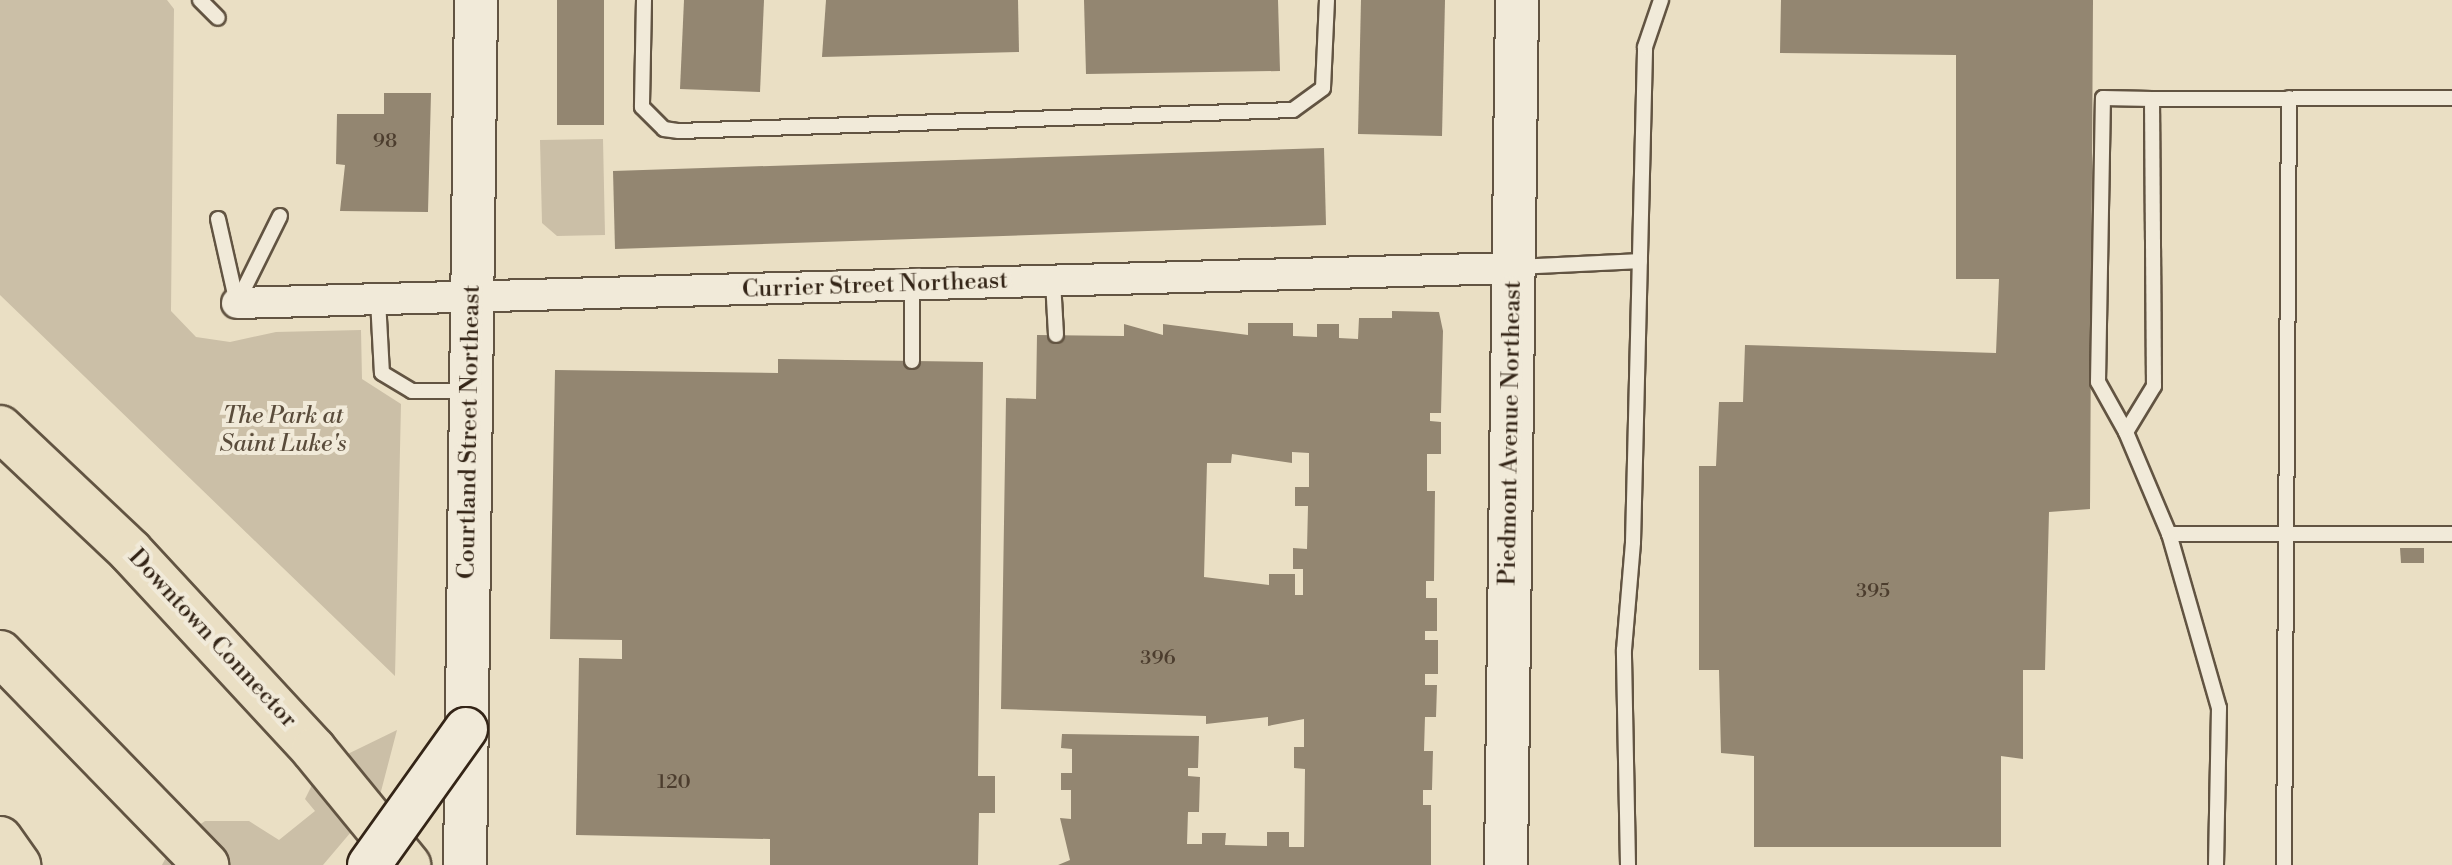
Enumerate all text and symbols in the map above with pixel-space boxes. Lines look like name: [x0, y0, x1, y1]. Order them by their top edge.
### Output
house number: 98: [373, 129, 397, 153]
street label: Currier Street Northeast: [742, 267, 1008, 305]
street label: Piedmont Avenue Northeast: [1494, 280, 1528, 586]
street label: Courtland Street Northeast: [453, 285, 487, 579]
park label: The Park at Saint Luke's: [219, 403, 347, 459]
street label: Downtown Connector: [122, 543, 302, 735]
house number: 395: [1856, 579, 1890, 603]
house number: 396: [1140, 646, 1176, 670]
house number: 120: [657, 770, 691, 794]

